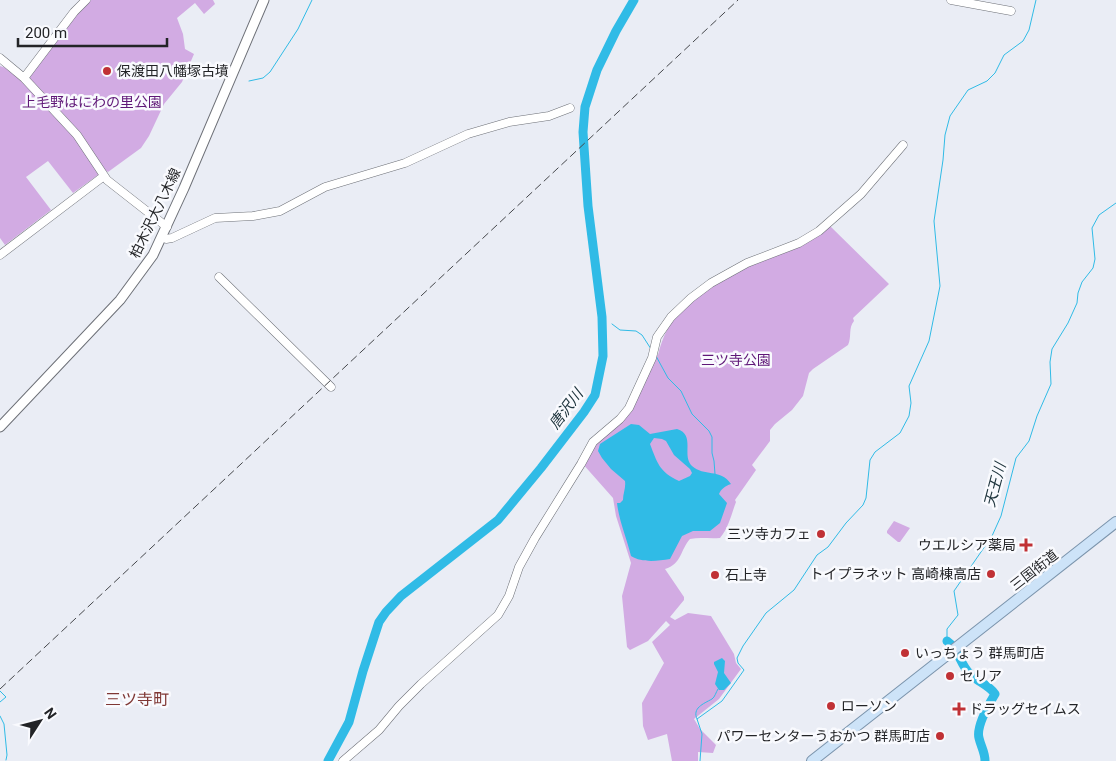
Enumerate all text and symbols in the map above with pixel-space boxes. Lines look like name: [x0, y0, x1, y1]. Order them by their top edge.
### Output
scale bar: [18, 15, 166, 47]
text: 200 m: [25, 24, 67, 42]
place label: 保渡田八幡塚古墳: [117, 63, 229, 79]
marker: 保渡田八幡塚古墳: [101, 65, 113, 77]
park label: 上毛野はにわの里公園: [22, 94, 162, 110]
street label: 柏木沢大八木線: [126, 165, 184, 261]
park label: 三ツ寺公園: [701, 352, 771, 368]
water label: 唐沢川: [545, 384, 588, 432]
water label: 天王川: [980, 459, 1010, 509]
place label: 三ツ寺カフェ: [727, 526, 811, 542]
marker: 三ツ寺カフェ: [815, 528, 827, 540]
place label: ウエルシア薬局: [918, 537, 1016, 553]
marker: ウエルシア薬局: [1020, 539, 1032, 551]
street label: 三国街道: [1007, 546, 1061, 594]
place label: トイプラネット 高崎棟高店: [810, 566, 981, 582]
place label: 石上寺: [725, 567, 767, 583]
marker: トイプラネット 高崎棟高店: [985, 568, 997, 580]
marker: 石上寺: [709, 569, 721, 581]
place label: いっちょう 群馬町店: [915, 645, 1044, 661]
marker: いっちょう 群馬町店: [899, 647, 911, 659]
place label: セリア: [960, 668, 1002, 684]
marker: セリア: [944, 670, 956, 682]
district label: 三ツ寺町: [105, 690, 169, 709]
north arrow: [15, 696, 65, 746]
place label: ローソン: [841, 698, 897, 714]
marker: ローソン: [825, 700, 837, 712]
place label: ドラッグセイムス: [969, 701, 1081, 717]
marker: ドラッグセイムス: [953, 703, 965, 715]
text: N: [41, 705, 60, 722]
place label: パワーセンターうおかつ 群馬町店: [717, 728, 930, 744]
marker: パワーセンターうおかつ 群馬町店: [934, 730, 946, 742]

